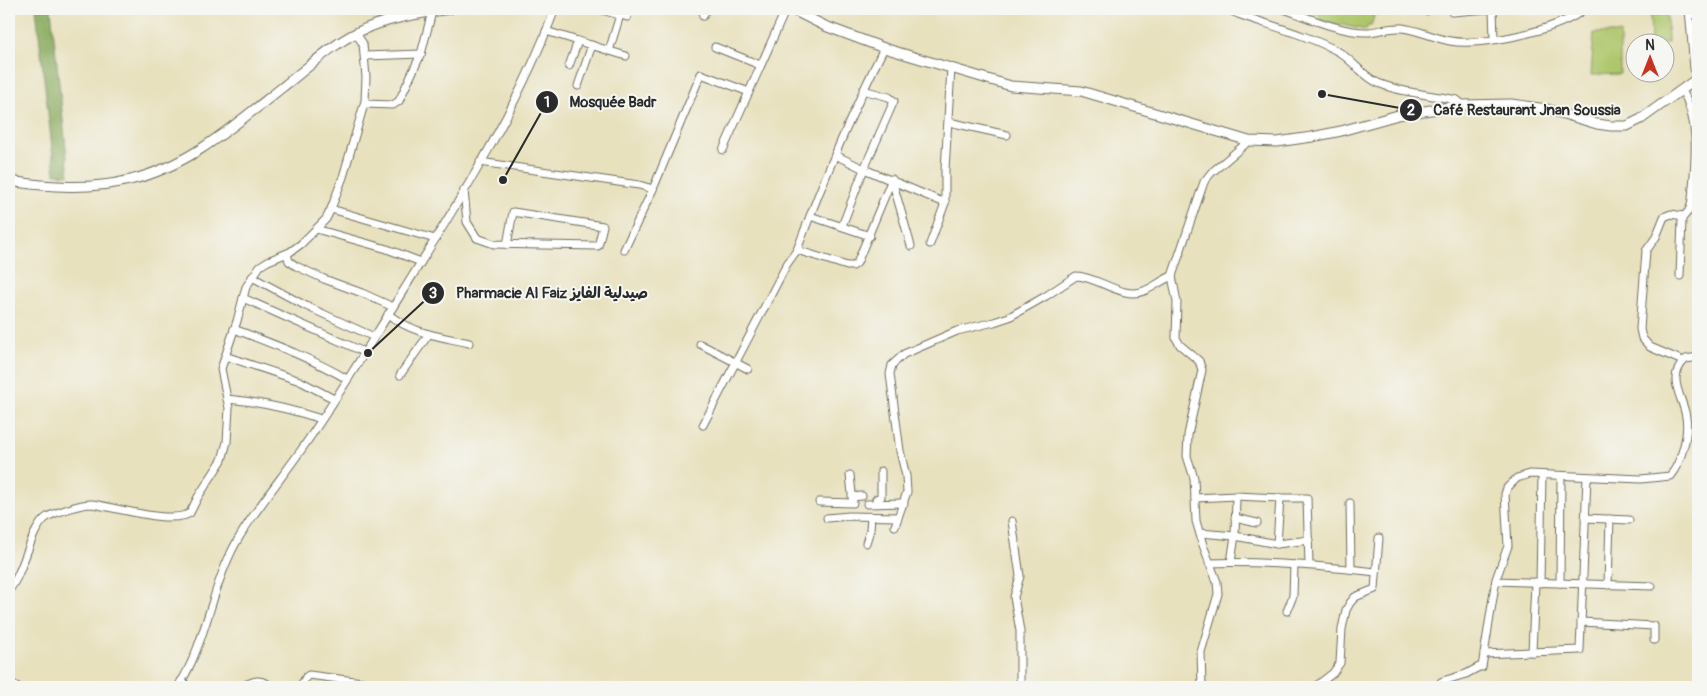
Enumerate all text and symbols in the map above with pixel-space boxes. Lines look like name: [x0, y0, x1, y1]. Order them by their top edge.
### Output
north arrow: [1624, 32, 1674, 82]
text: N: [1645, 37, 1655, 54]
callout: Mosquée Badr: [534, 87, 666, 117]
text: 1: [544, 93, 550, 112]
text: Mosquée Badr: [570, 93, 657, 112]
callout: Café Restaurant Jnan Soussia: [1398, 95, 1631, 125]
text: 2: [1407, 101, 1415, 120]
text: Café Restaurant Jnan Soussia: [1433, 101, 1621, 120]
callout: Pharmacie Al Faiz صيدلية الفايز: [421, 278, 658, 308]
text: 3: [429, 284, 437, 303]
text: Pharmacie Al Faiz صيدلية الفايز: [456, 284, 648, 303]

